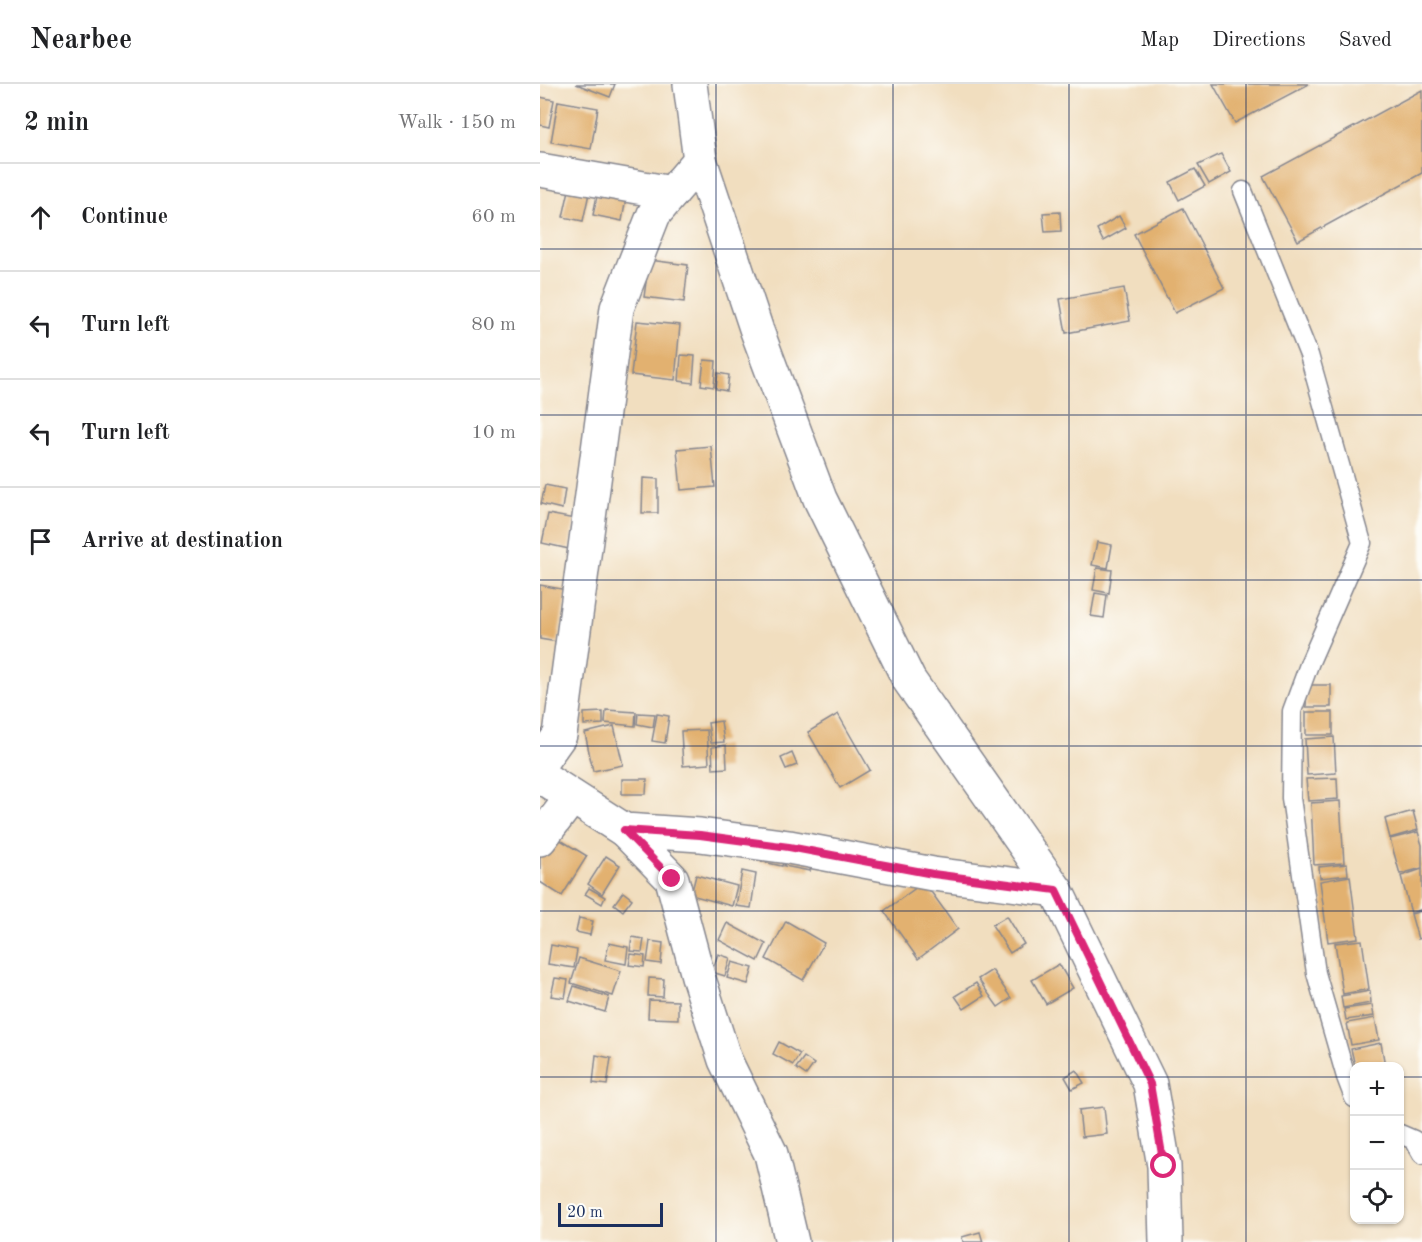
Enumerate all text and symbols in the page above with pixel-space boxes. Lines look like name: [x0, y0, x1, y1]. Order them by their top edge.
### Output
text: Nearbee: [30, 27, 132, 55]
text: Map: [1140, 30, 1179, 51]
text: Directions: [1212, 30, 1306, 51]
text: Saved: [1339, 30, 1392, 51]
text: 2 min: [24, 110, 89, 136]
text: Walk · 150 m: [397, 113, 516, 133]
icon: ahead: [24, 201, 57, 234]
text: Continue: [81, 206, 168, 228]
text: 60 m: [471, 207, 516, 227]
icon: left: [24, 309, 57, 342]
text: Turn left: [81, 314, 170, 336]
text: 80 m: [471, 315, 516, 335]
icon: left: [24, 417, 57, 450]
text: Turn left: [81, 422, 170, 444]
text: 10 m: [471, 423, 516, 443]
icon: arrive: [24, 525, 57, 558]
text: Arrive at destination: [81, 530, 283, 552]
route end: [658, 865, 684, 891]
map controls: [1350, 1062, 1404, 1224]
button: +: [1350, 1062, 1404, 1116]
button: −: [1350, 1116, 1404, 1170]
route start: [1150, 1152, 1176, 1178]
button: locate: [1350, 1170, 1404, 1224]
scale bar: [558, 1200, 663, 1228]
text: 20 m: [567, 1205, 603, 1221]

